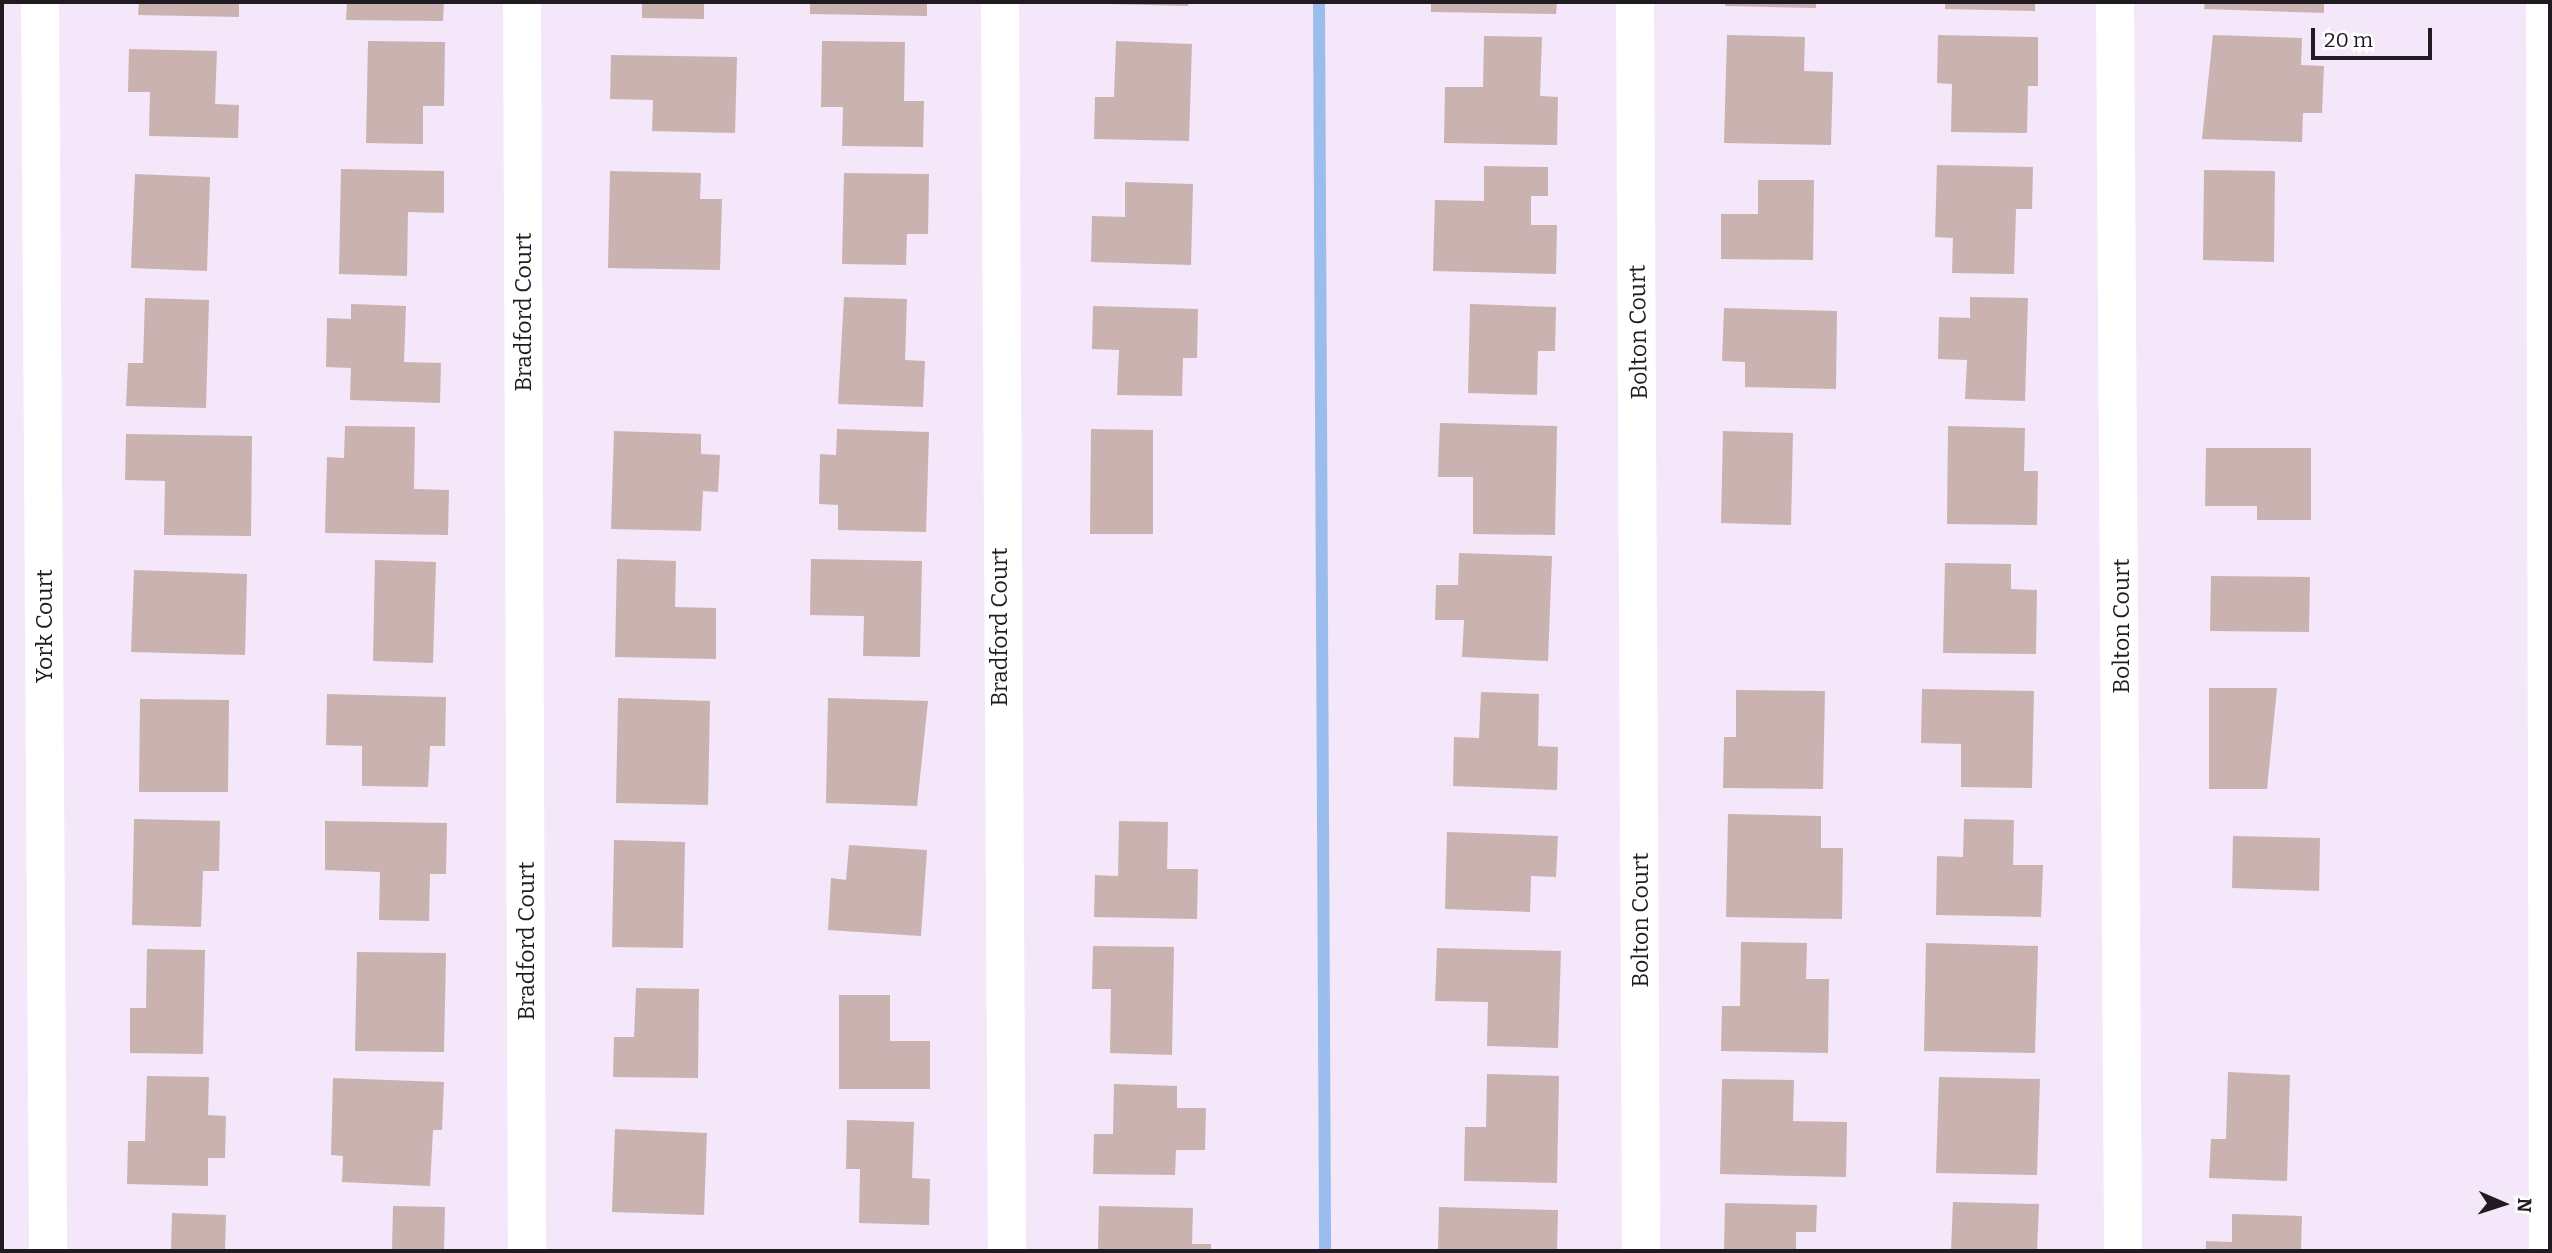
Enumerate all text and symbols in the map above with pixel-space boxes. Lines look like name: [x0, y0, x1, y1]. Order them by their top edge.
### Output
scale bar: [2314, 14, 2435, 58]
text: 20 m: [2324, 27, 2373, 53]
street label: Bradford Court: [509, 232, 537, 392]
street label: Bolton Court: [1623, 264, 1653, 400]
street label: Bradford Court: [985, 547, 1013, 707]
street label: Bolton Court: [2107, 559, 2135, 693]
street label: York Court: [30, 569, 58, 683]
street label: Bolton Court: [1626, 853, 1654, 987]
street label: Bradford Court: [512, 861, 540, 1021]
north arrow: [2468, 1169, 2538, 1239]
text: N: [2513, 1197, 2536, 1213]

